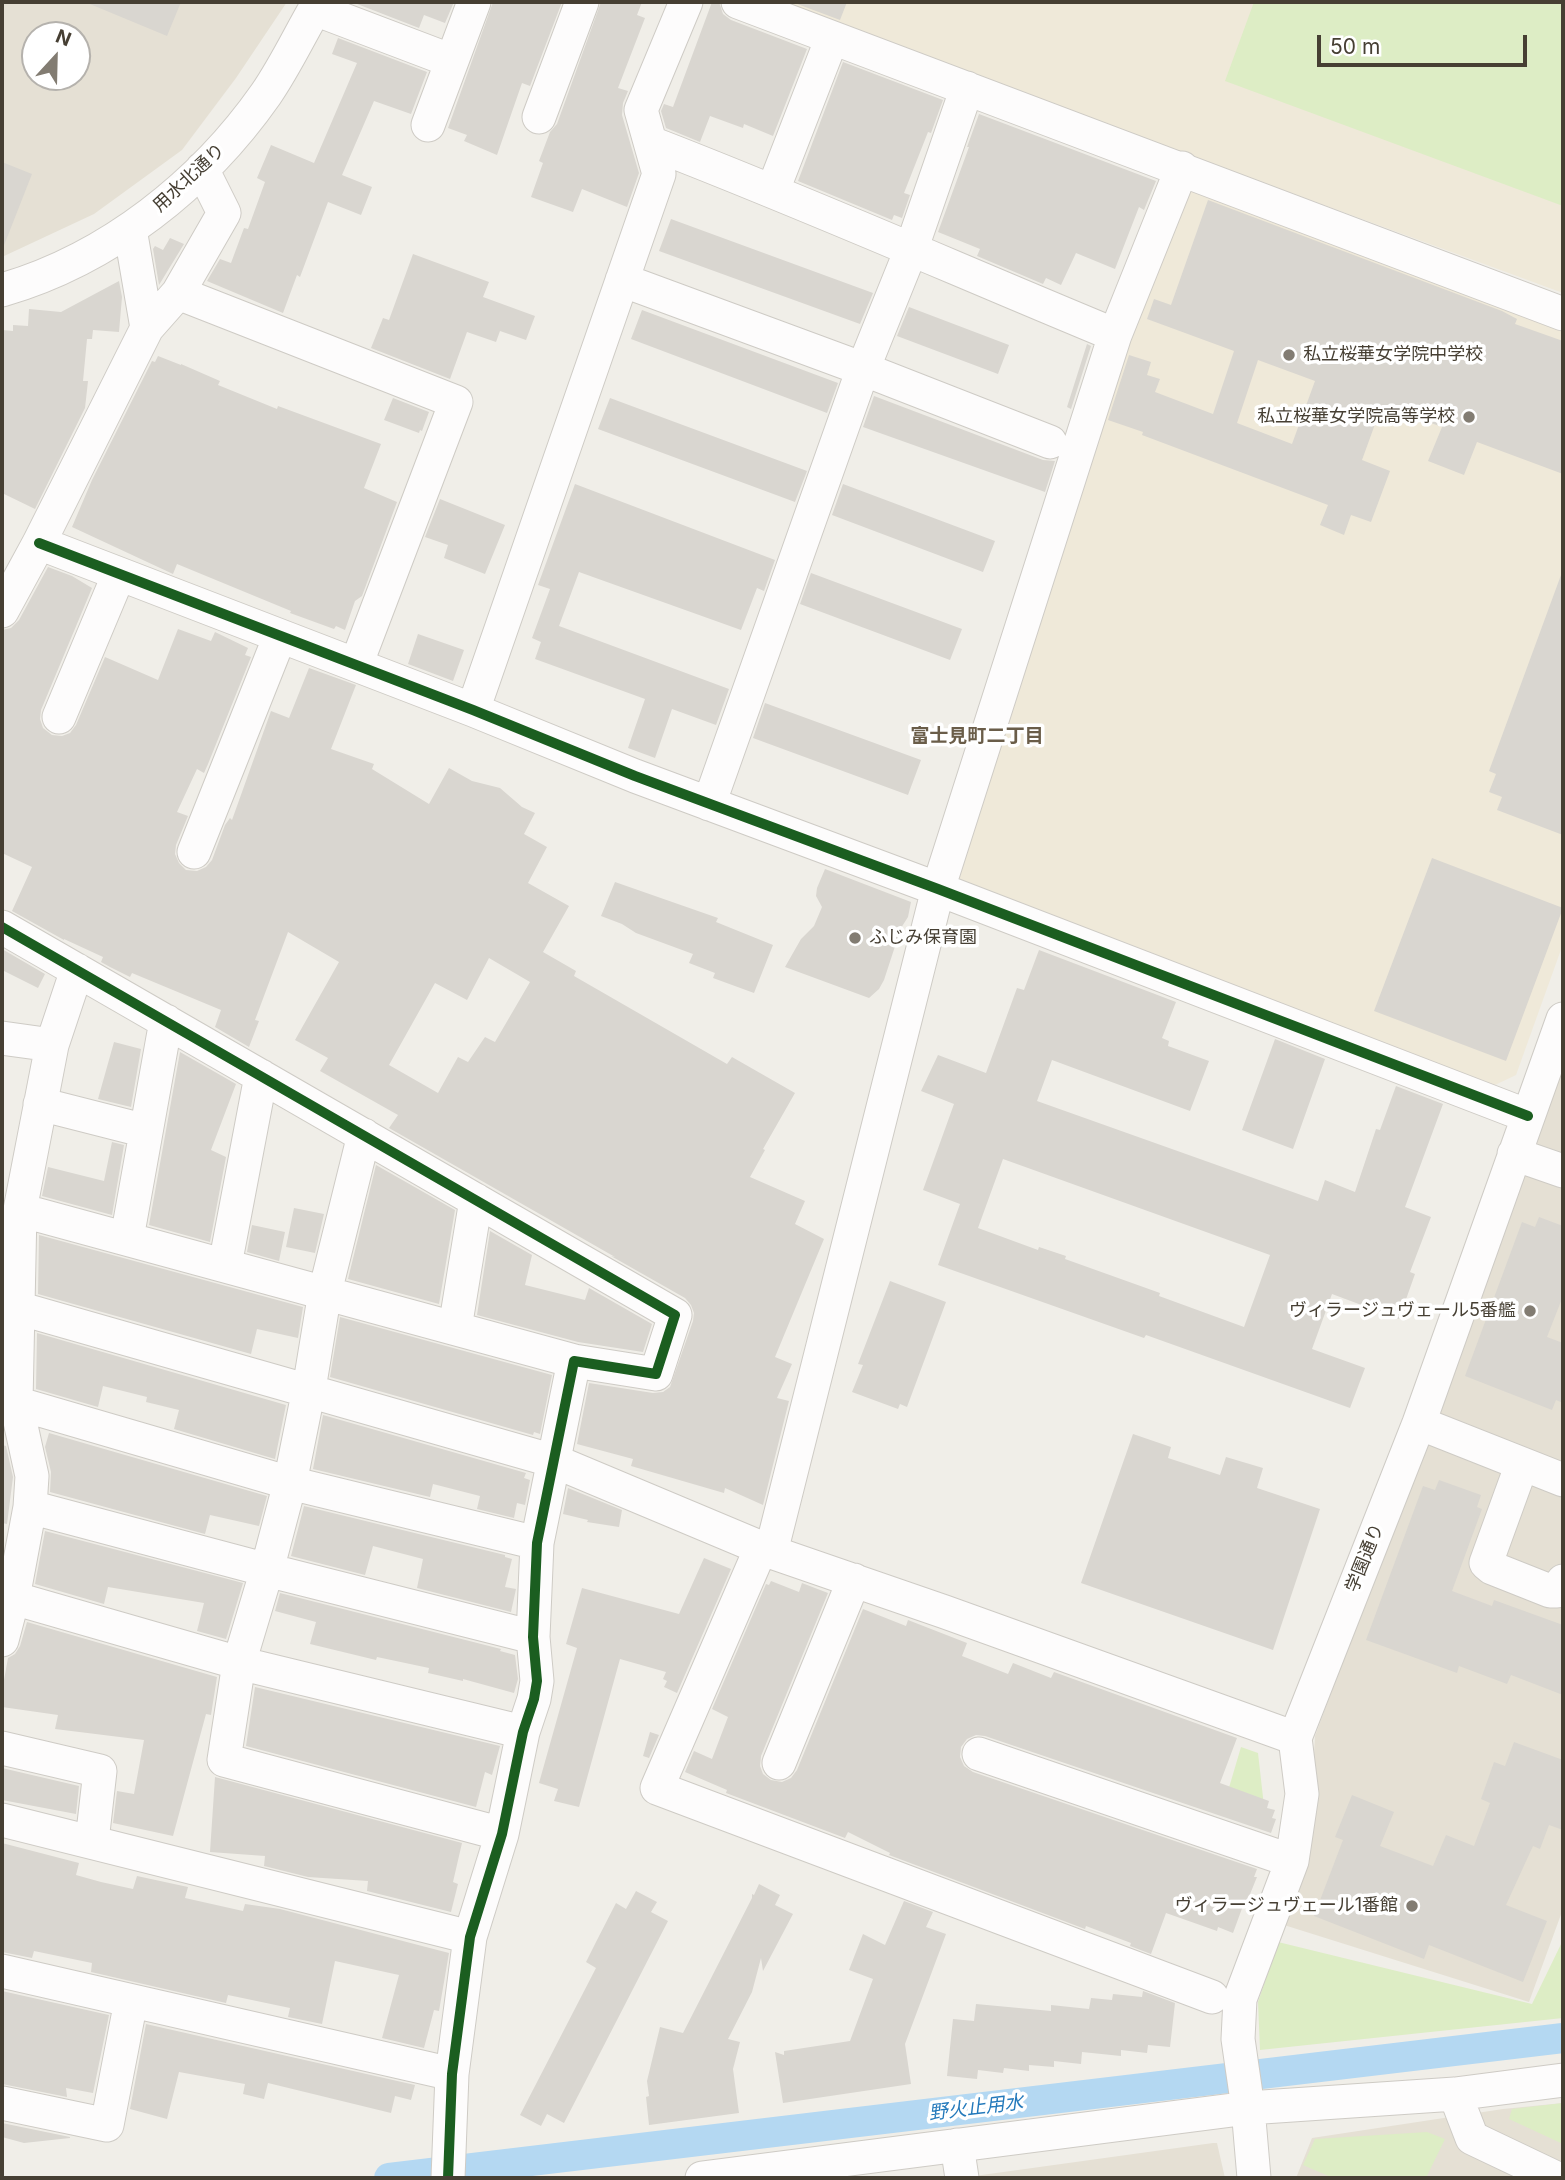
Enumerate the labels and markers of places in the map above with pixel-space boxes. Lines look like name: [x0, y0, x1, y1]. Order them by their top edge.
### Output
place label: 私立桜華女学院中学校: [1303, 344, 1483, 366]
marker: 私立桜華女学院中学校: [1281, 347, 1297, 363]
place label: 私立桜華女学院高等学校: [1257, 406, 1455, 428]
marker: 私立桜華女学院高等学校: [1461, 409, 1477, 425]
place label: ふじみ保育園: [869, 927, 977, 949]
marker: ふじみ保育園: [847, 930, 863, 946]
place label: ヴィラージュヴェール5番艦: [1289, 1300, 1516, 1322]
marker: ヴィラージュヴェール5番艦: [1522, 1303, 1538, 1319]
place label: ヴィラージュヴェール1番館: [1175, 1895, 1398, 1917]
marker: ヴィラージュヴェール1番館: [1404, 1898, 1420, 1914]

